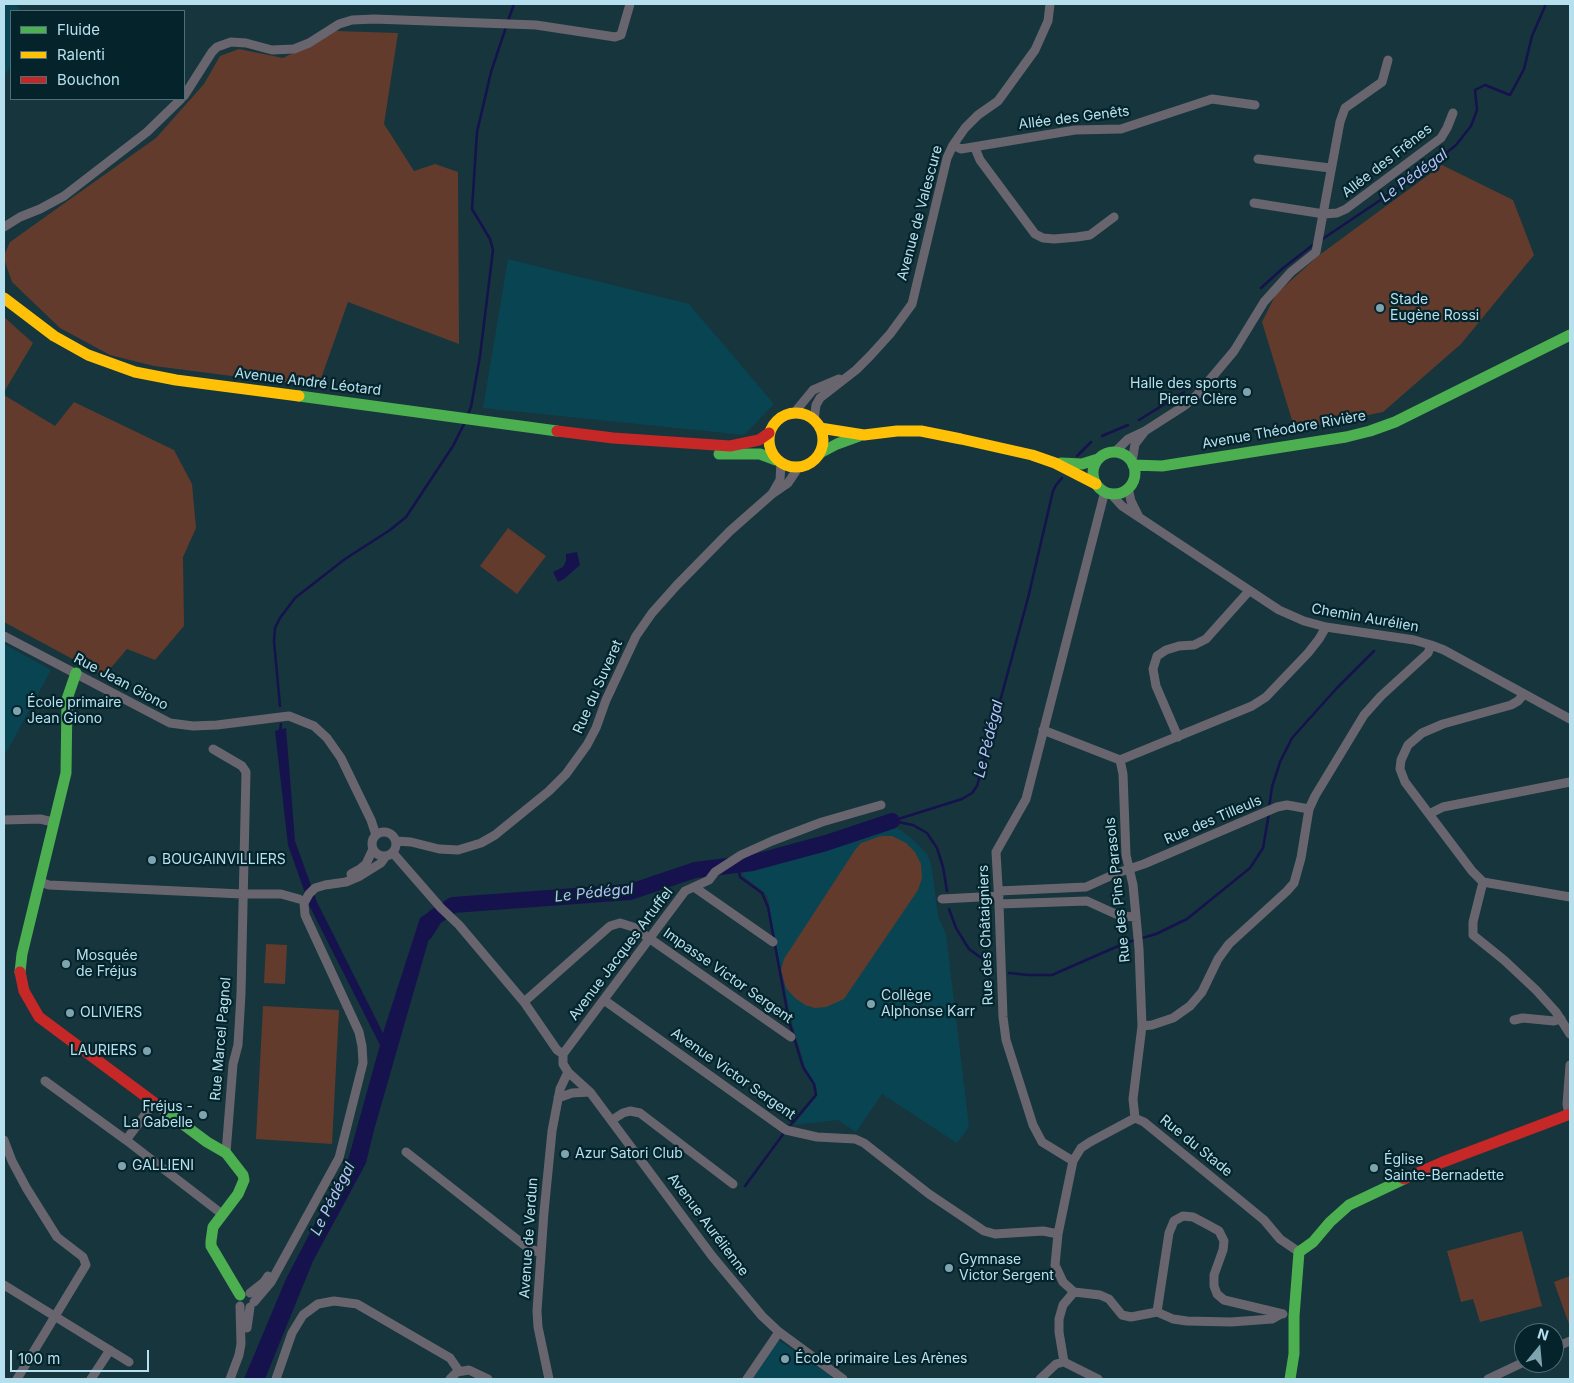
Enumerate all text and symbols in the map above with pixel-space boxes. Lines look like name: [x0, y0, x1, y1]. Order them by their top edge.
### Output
legend: [10, 10, 185, 100]
text: Fluide: [57, 20, 100, 39]
text: Ralenti: [57, 45, 105, 64]
text: Bouchon: [57, 70, 120, 89]
street label: Allée des Genêts: [1018, 103, 1130, 133]
street label: Allée des Frênes: [1339, 121, 1435, 201]
street label: Avenue de Valescure: [894, 144, 946, 282]
water label: Le Pédégal: [1377, 145, 1451, 207]
place label: Stade Eugène Rossi: [1390, 292, 1479, 324]
marker: Stade Eugène Rossi: [1374, 302, 1386, 314]
street label: Avenue André Léotard: [234, 365, 382, 399]
place label: Halle des sports Pierre Clère: [1130, 376, 1237, 408]
marker: Halle des sports Pierre Clère: [1241, 386, 1253, 398]
street label: Avenue Théodore Rivière: [1201, 407, 1367, 453]
street label: Chemin Aurélien: [1310, 600, 1420, 636]
street label: Rue du Suveret: [570, 637, 626, 737]
street label: Rue Jean Giono: [71, 650, 171, 714]
place label: École primaire Jean Giono: [27, 695, 121, 728]
water label: Le Pédégal: [971, 698, 1007, 780]
marker: École primaire Jean Giono: [11, 705, 23, 717]
street label: Rue des Tilleuls: [1162, 792, 1264, 848]
street label: Rue des Pins Parasols: [1102, 817, 1134, 963]
place label: BOUGAINVILLIERS: [162, 852, 286, 868]
marker: BOUGAINVILLIERS: [146, 854, 158, 866]
street label: Rue des Châtaigniers: [975, 864, 997, 1006]
water label: Le Pédégal: [554, 880, 634, 906]
street label: Avenue Jacques Artuffel: [565, 884, 677, 1024]
street label: Impasse Victor Sergent: [660, 925, 796, 1027]
place label: Mosquée de Fréjus: [76, 948, 138, 980]
marker: Mosquée de Fréjus: [60, 958, 72, 970]
street label: Rue Marcel Pagnol: [207, 977, 235, 1101]
place label: Collège Alphonse Karr: [881, 988, 975, 1020]
marker: Collège Alphonse Karr: [865, 998, 877, 1010]
place label: OLIVIERS: [80, 1005, 142, 1021]
marker: OLIVIERS: [64, 1007, 76, 1019]
street label: Avenue Victor Sergent: [668, 1025, 798, 1123]
place label: LAURIERS: [70, 1043, 137, 1059]
marker: LAURIERS: [141, 1045, 153, 1057]
place label: Fréjus - La Gabelle: [123, 1099, 193, 1132]
marker: Fréjus - La Gabelle: [197, 1109, 209, 1121]
street label: Rue du Stade: [1156, 1112, 1236, 1180]
place label: Azur Satori Club: [575, 1146, 683, 1162]
marker: Azur Satori Club: [559, 1148, 571, 1160]
place label: Église Sainte-Bernadette: [1384, 1152, 1504, 1184]
place label: GALLIENI: [132, 1158, 194, 1174]
marker: GALLIENI: [116, 1160, 128, 1172]
water label: Le Pédégal: [307, 1160, 359, 1238]
marker: Église Sainte-Bernadette: [1368, 1162, 1380, 1174]
street label: Avenue Aurélienne: [664, 1170, 752, 1280]
street label: Avenue de Verdun: [516, 1177, 542, 1299]
place label: Gymnase Victor Sergent: [959, 1252, 1054, 1284]
marker: Gymnase Victor Sergent: [943, 1262, 955, 1274]
north arrow: [1514, 1323, 1564, 1373]
text: N: [1536, 1324, 1551, 1344]
scale bar: [12, 1340, 151, 1372]
text: 100 m: [18, 1349, 60, 1368]
place label: École primaire Les Arènes: [795, 1351, 967, 1367]
marker: École primaire Les Arènes: [779, 1353, 791, 1365]

